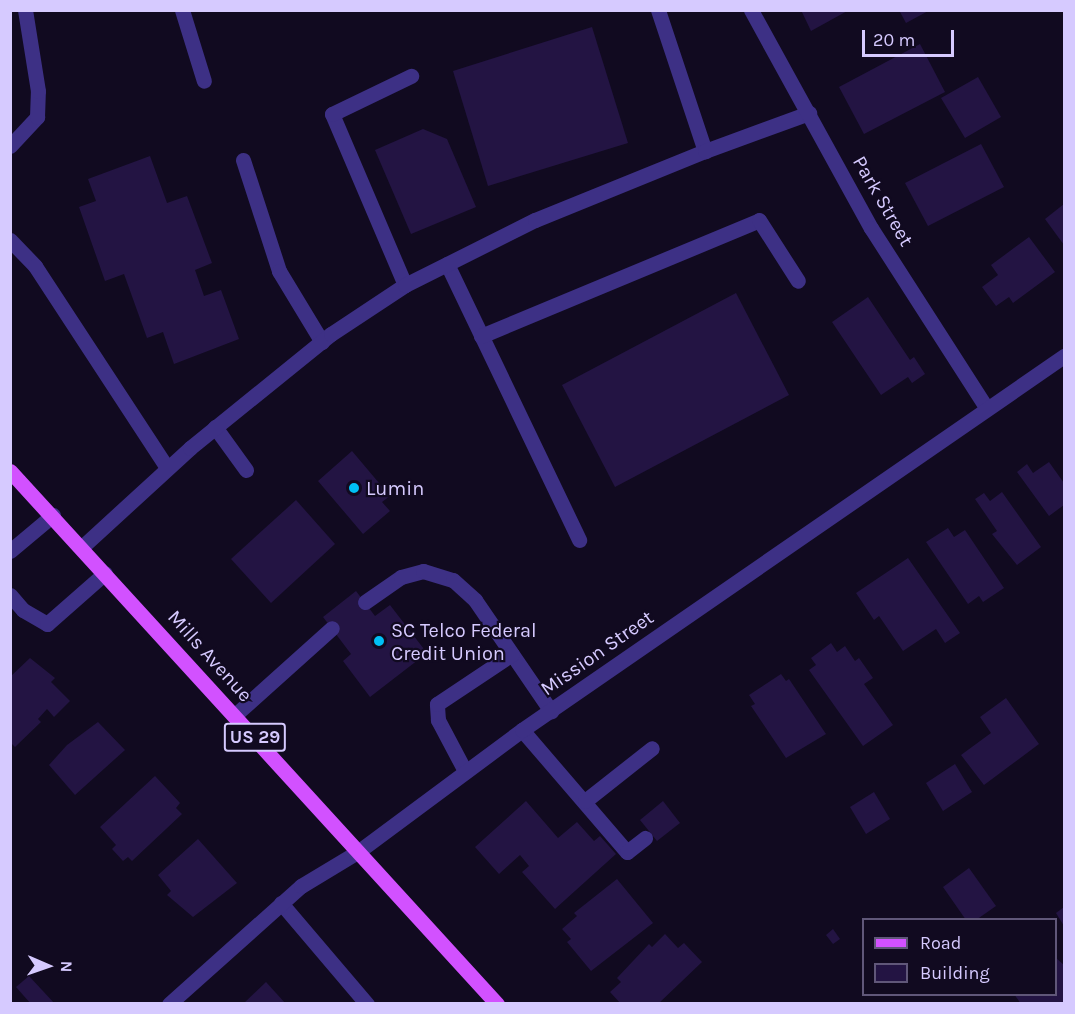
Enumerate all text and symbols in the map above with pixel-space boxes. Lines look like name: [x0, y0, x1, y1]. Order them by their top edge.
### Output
scale bar: [865, 18, 956, 56]
text: 20 m: [873, 29, 915, 51]
street label: Park Street: [848, 152, 918, 250]
place label: Lumin: [366, 476, 424, 500]
marker: Lumin: [347, 481, 361, 495]
street label: Mills Avenue: [163, 605, 257, 707]
street label: Mission Street: [536, 605, 658, 701]
place label: SC Telco Federal Credit Union: [391, 618, 537, 665]
marker: SC Telco Federal Credit Union: [372, 634, 386, 648]
road number: US 29: [224, 722, 286, 752]
legend: [862, 918, 1057, 996]
text: Road: [920, 932, 961, 954]
north arrow: [18, 936, 78, 996]
text: N: [57, 961, 76, 973]
text: Building: [920, 962, 990, 984]

